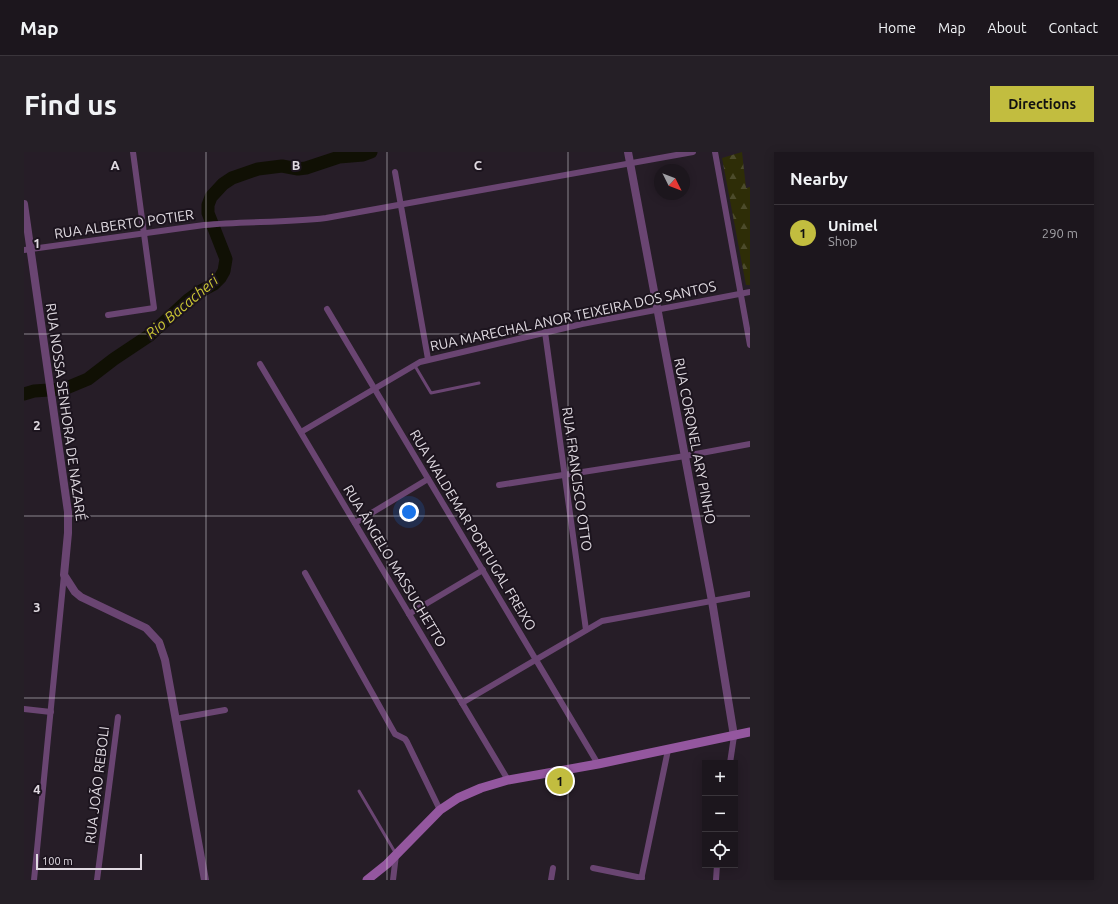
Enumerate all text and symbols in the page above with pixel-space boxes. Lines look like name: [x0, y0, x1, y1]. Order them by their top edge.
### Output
text: Map: [20, 17, 59, 39]
text: Home: [878, 20, 916, 36]
text: Map: [938, 20, 966, 36]
text: About: [988, 20, 1027, 36]
text: Contact: [1049, 20, 1098, 36]
button: Directions: [990, 86, 1094, 122]
text: Find us: [24, 89, 117, 120]
text: A: [110, 158, 120, 172]
text: B: [292, 158, 301, 172]
text: C: [474, 158, 483, 172]
north arrow: [654, 164, 690, 200]
text: Nearby: [790, 169, 848, 188]
street label: RUA ALBERTO POTIER: [53, 206, 195, 242]
text: Unimel: [828, 217, 878, 234]
text: 1: [799, 226, 807, 240]
text: 290 m: [1042, 226, 1078, 240]
text: Shop: [828, 234, 857, 248]
text: 1: [33, 236, 41, 250]
water label: Rio Bacacheri: [142, 271, 222, 342]
street label: RUA MARECHAL ANOR TEIXEIRA DOS SANTOS: [428, 278, 718, 354]
street label: RUA NOSSA SENHORA DE NAZARÉ: [43, 302, 90, 522]
street label: RUA CORONEL ARY PINHO: [671, 356, 719, 526]
street label: RUA FRANCISCO OTTO: [559, 406, 595, 552]
text: 2: [33, 418, 41, 432]
street label: RUA WALDEMAR PORTUGAL FREIXO: [407, 427, 539, 633]
street label: RUA ÂNGELO MASSUCHETTO: [340, 482, 451, 650]
your location: [399, 502, 419, 522]
text: 3: [33, 600, 41, 614]
street label: RUA JOÃO REBOLI: [81, 725, 112, 845]
map controls: [702, 760, 738, 868]
button: +: [702, 760, 738, 796]
pin: 1: [547, 766, 573, 796]
text: 4: [33, 782, 41, 796]
button: −: [702, 796, 738, 832]
button: locate: [702, 832, 738, 868]
scale bar: [36, 852, 142, 871]
text: 100 m: [42, 855, 73, 867]

